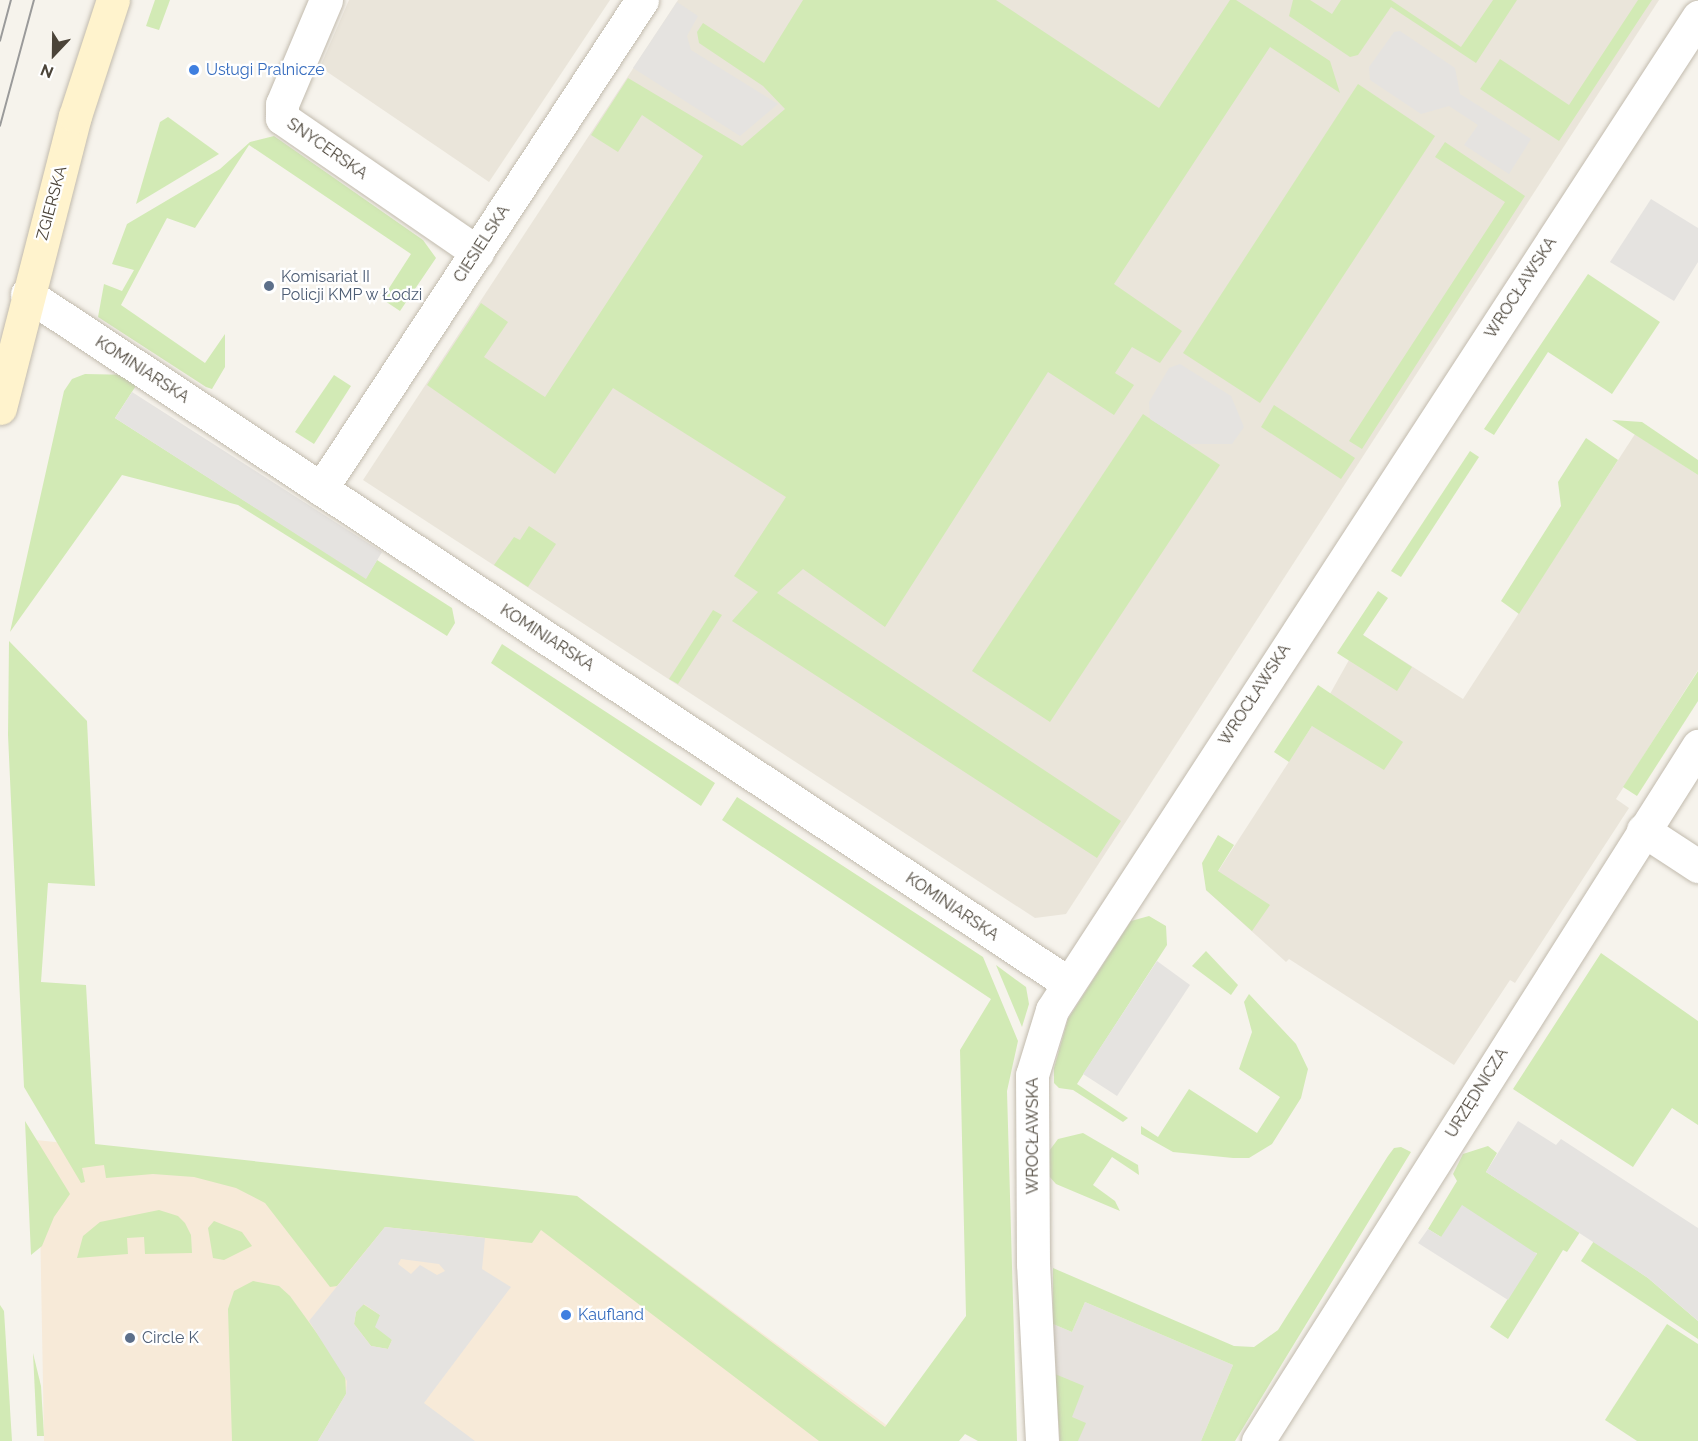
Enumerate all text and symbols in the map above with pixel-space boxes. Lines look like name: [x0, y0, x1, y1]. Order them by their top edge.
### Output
north arrow: [24, 24, 84, 84]
text: N: [38, 60, 56, 82]
place label: Usługi Pralnicze: [206, 60, 325, 80]
marker: Usługi Pralnicze: [187, 63, 201, 77]
street label: SNYCERSKA: [283, 114, 371, 184]
street label: ZGIERSKA: [33, 164, 71, 242]
street label: CIESIELSKA: [450, 202, 514, 286]
street label: WROCŁAWSKA: [1481, 234, 1561, 342]
place label: Komisariat II Policji KMP w Łodzi: [281, 267, 424, 305]
marker: Komisariat II Policji KMP w Łodzi: [262, 279, 276, 293]
street label: KOMINIARSKA: [91, 333, 193, 407]
street label: KOMINIARSKA: [496, 601, 598, 675]
street label: WROCŁAWSKA: [1215, 641, 1295, 749]
street label: KOMINIARSKA: [902, 869, 1002, 945]
street label: URZĘDNICZA: [1442, 1045, 1512, 1141]
street label: WROCŁAWSKA: [1023, 1078, 1043, 1194]
place label: Kaufland: [578, 1305, 644, 1325]
marker: Kaufland: [559, 1308, 573, 1322]
place label: Circle K: [142, 1328, 199, 1348]
marker: Circle K: [123, 1331, 137, 1345]

